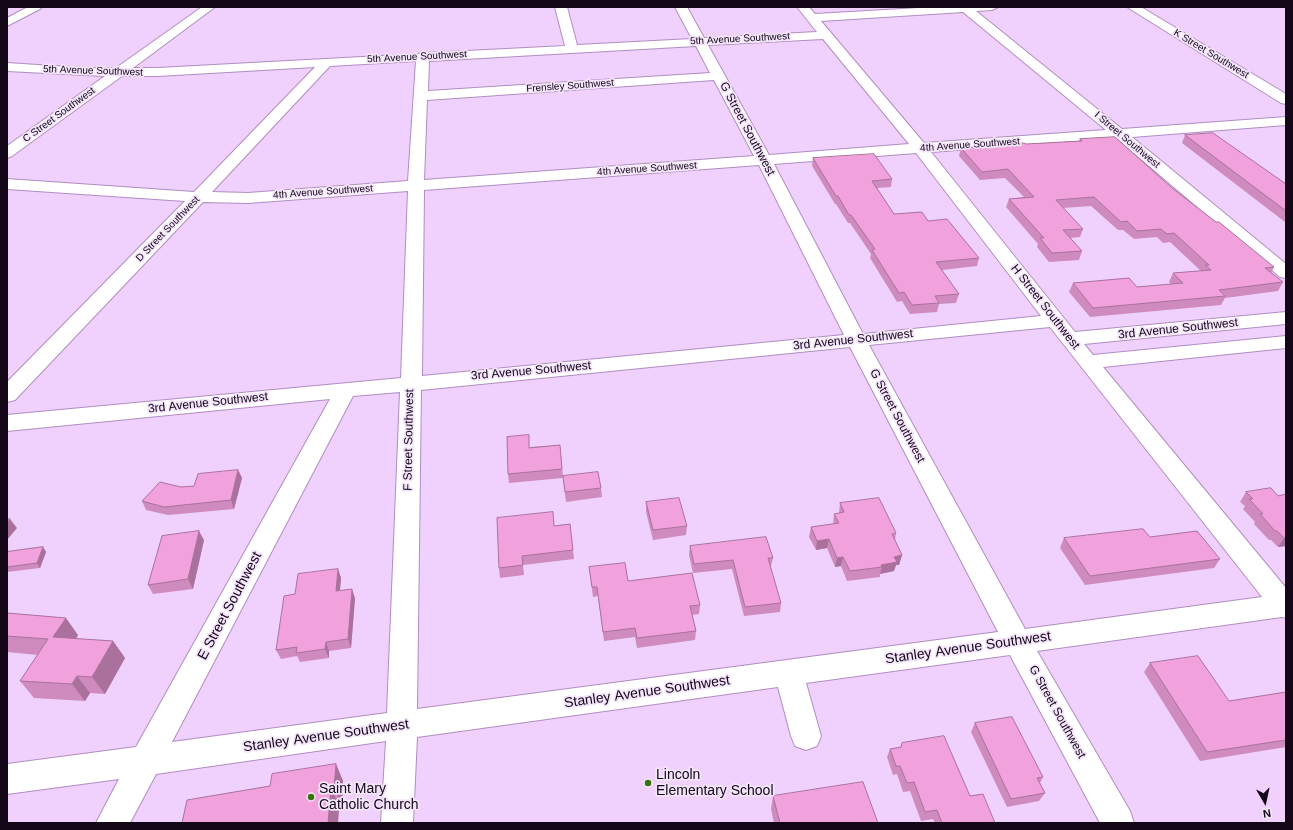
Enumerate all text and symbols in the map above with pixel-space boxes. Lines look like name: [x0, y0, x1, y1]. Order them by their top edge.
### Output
street label: K Street Southwest: [1171, 27, 1251, 81]
street label: 5th Avenue Southwest: [690, 30, 790, 48]
street label: 5th Avenue Southwest: [367, 48, 467, 66]
street label: 5th Avenue Southwest: [43, 63, 143, 79]
street label: Frensley Southwest: [526, 77, 614, 95]
street label: G Street Southwest: [716, 80, 778, 178]
street label: C Street Southwest: [21, 85, 97, 145]
street label: I Street Southwest: [1092, 109, 1162, 171]
street label: 4th Avenue Southwest: [920, 136, 1020, 154]
street label: 4th Avenue Southwest: [597, 160, 697, 178]
street label: 4th Avenue Southwest: [273, 183, 373, 201]
street label: D Street Southwest: [134, 194, 202, 264]
street label: H Street Southwest: [1008, 262, 1082, 352]
street label: 3rd Avenue Southwest: [1117, 316, 1239, 342]
street label: 3rd Avenue Southwest: [792, 327, 914, 353]
street label: 3rd Avenue Southwest: [470, 359, 592, 383]
street label: G Street Southwest: [866, 367, 928, 465]
street label: F Street Southwest: [401, 389, 417, 491]
street label: 3rd Avenue Southwest: [147, 390, 269, 416]
street label: E Street Southwest: [194, 549, 266, 663]
street label: Stanley Avenue Southwest: [884, 628, 1052, 668]
street label: G Street Southwest: [1025, 663, 1089, 761]
street label: Stanley Avenue Southwest: [563, 672, 731, 712]
street label: Stanley Avenue Southwest: [242, 716, 410, 756]
place label: Lincoln Elementary School: [656, 767, 774, 800]
marker: Lincoln Elementary School: [643, 778, 653, 788]
place label: Saint Mary Catholic Church: [319, 781, 419, 814]
north arrow: [1245, 782, 1285, 822]
marker: Saint Mary Catholic Church: [306, 792, 316, 802]
text: N: [1262, 807, 1272, 820]

